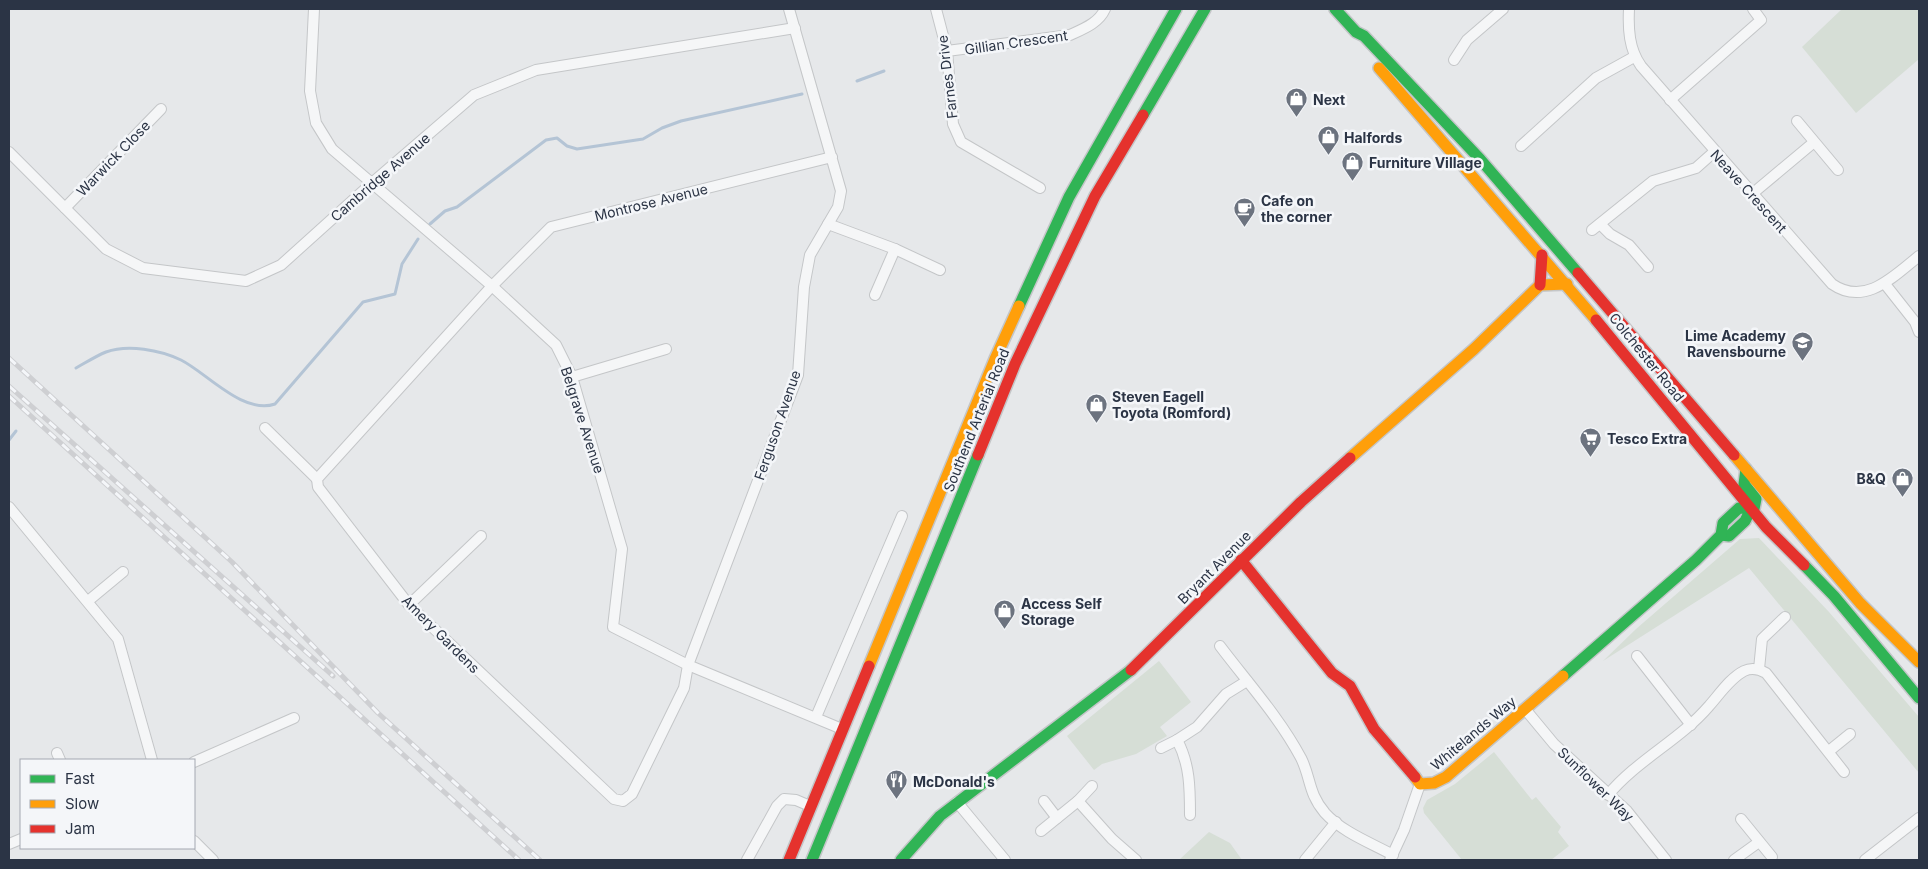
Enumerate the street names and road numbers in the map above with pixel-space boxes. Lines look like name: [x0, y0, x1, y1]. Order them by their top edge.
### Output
street label: Gillian Crescent: [963, 26, 1069, 58]
street label: Farnes Drive: [933, 34, 961, 120]
street label: Warwick Close: [73, 117, 153, 199]
street label: Cambridge Avenue: [327, 129, 433, 225]
street label: Neave Crescent: [1707, 146, 1791, 236]
street label: Montrose Avenue: [593, 180, 709, 224]
street label: Colchester Road: [1606, 309, 1688, 405]
street label: Southend Arterial Road: [939, 346, 1013, 494]
street label: Belgrave Avenue: [558, 365, 608, 475]
street label: Ferguson Avenue: [750, 368, 804, 482]
street label: Bryant Avenue: [1174, 527, 1254, 607]
street label: Amery Gardens: [399, 592, 483, 676]
street label: Whitelands Way: [1427, 692, 1519, 774]
street label: Sunflower Way: [1554, 743, 1638, 825]

